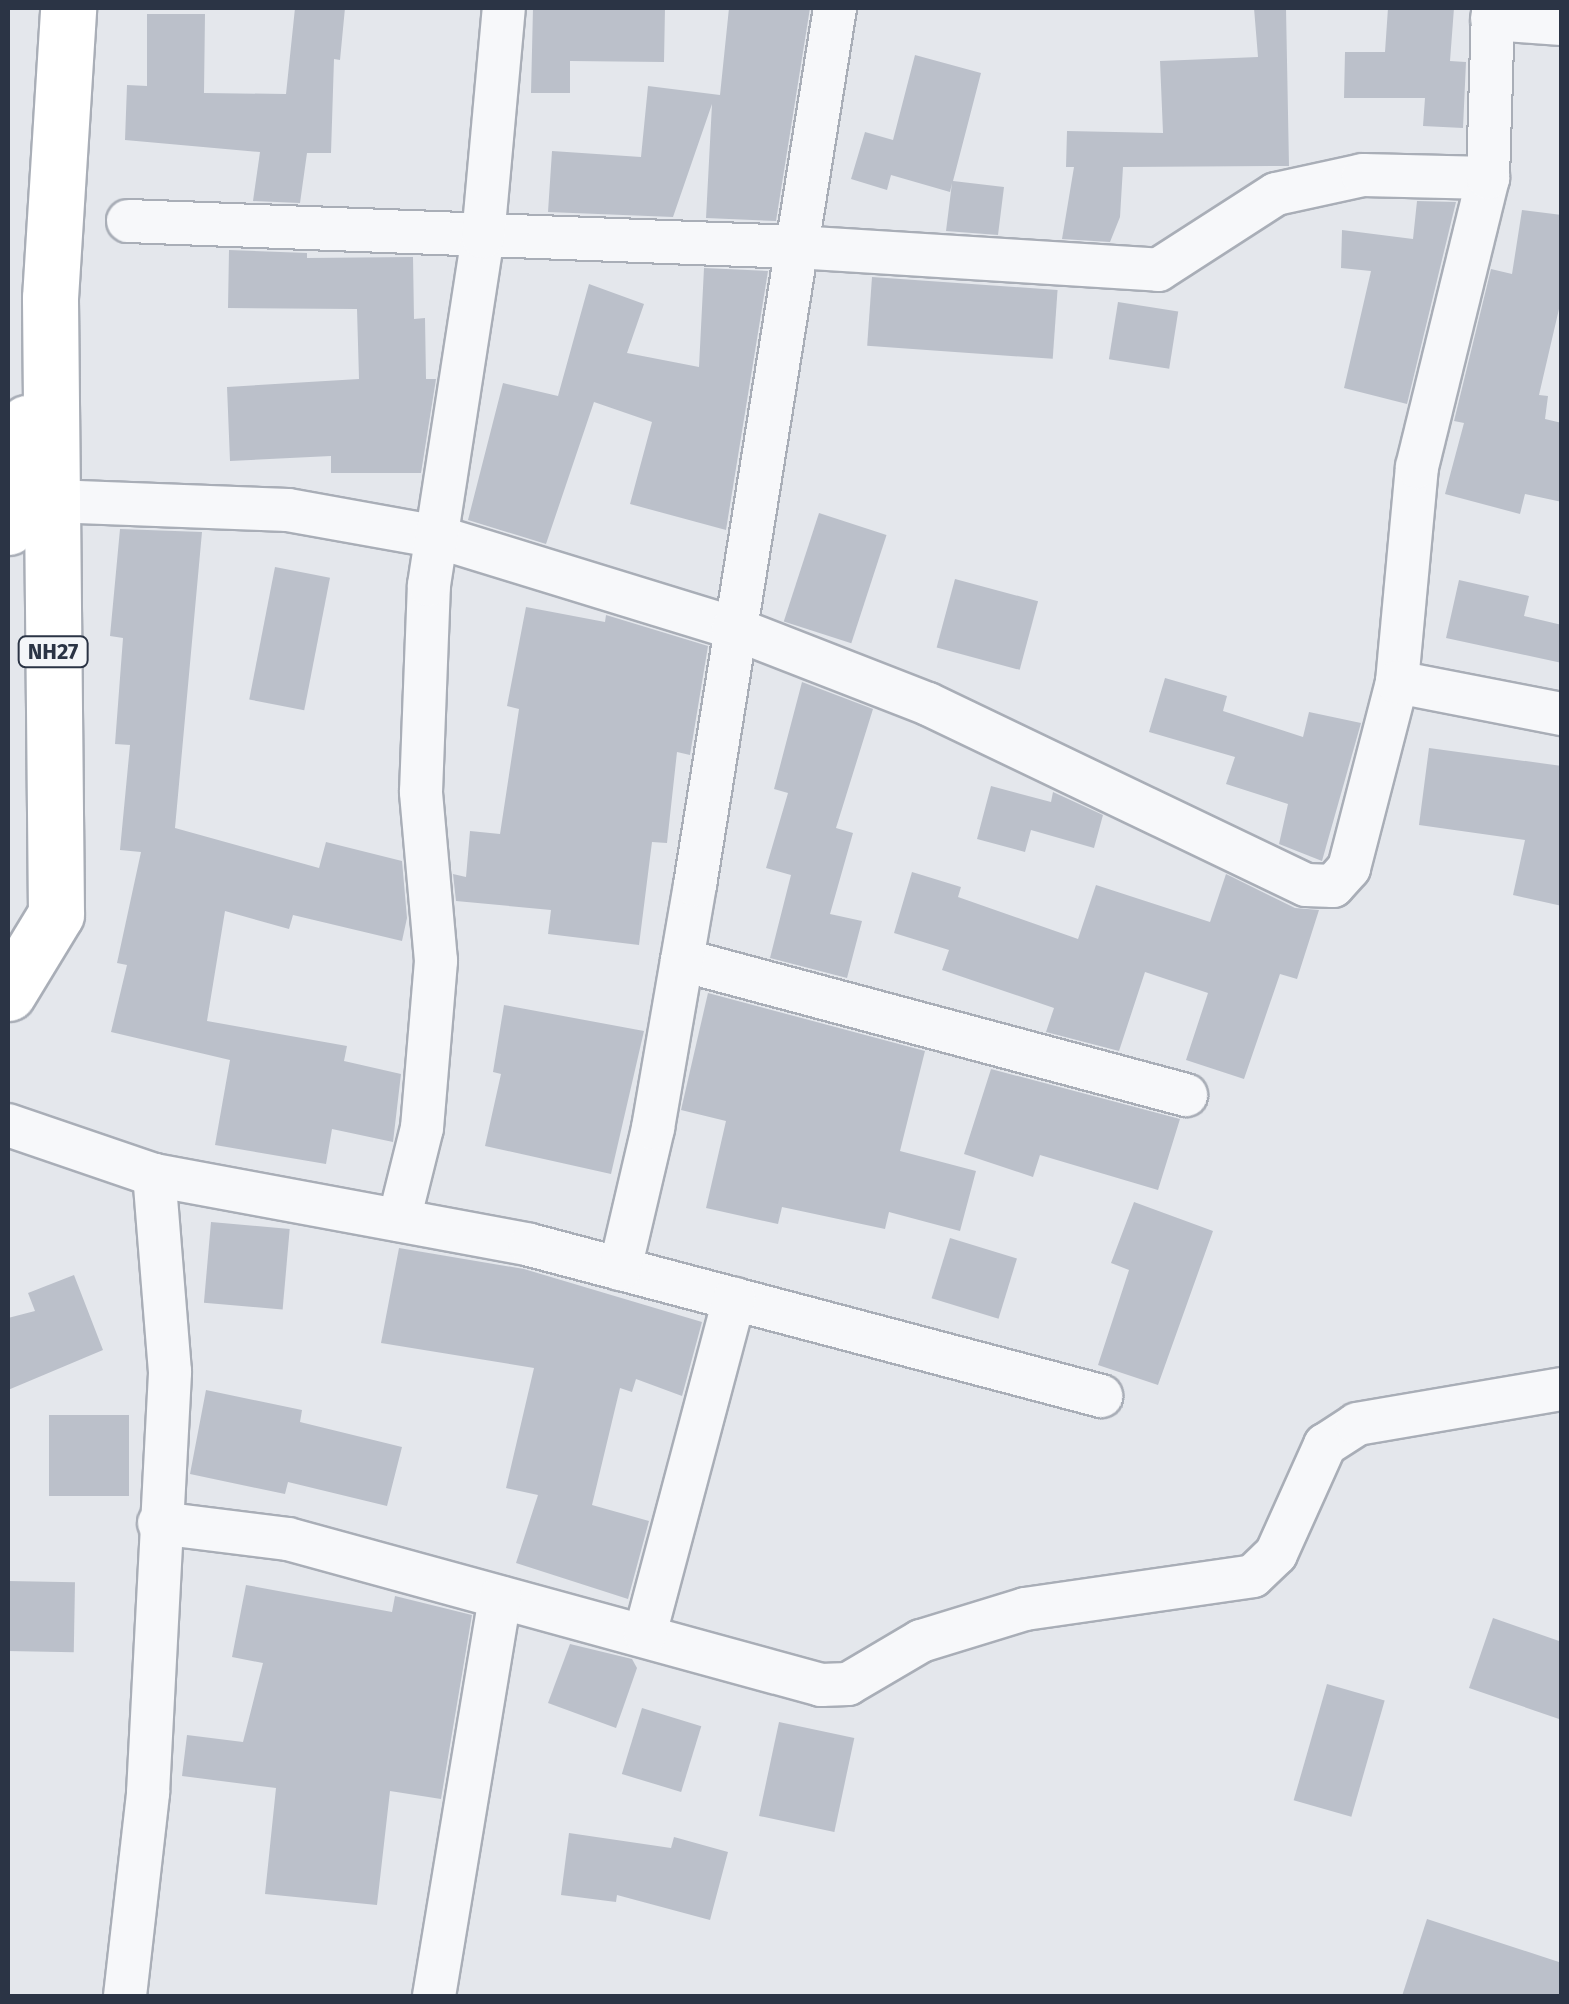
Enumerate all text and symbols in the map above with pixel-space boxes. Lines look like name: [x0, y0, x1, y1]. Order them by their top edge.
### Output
road number: NH27: [15, 635, 90, 669]

